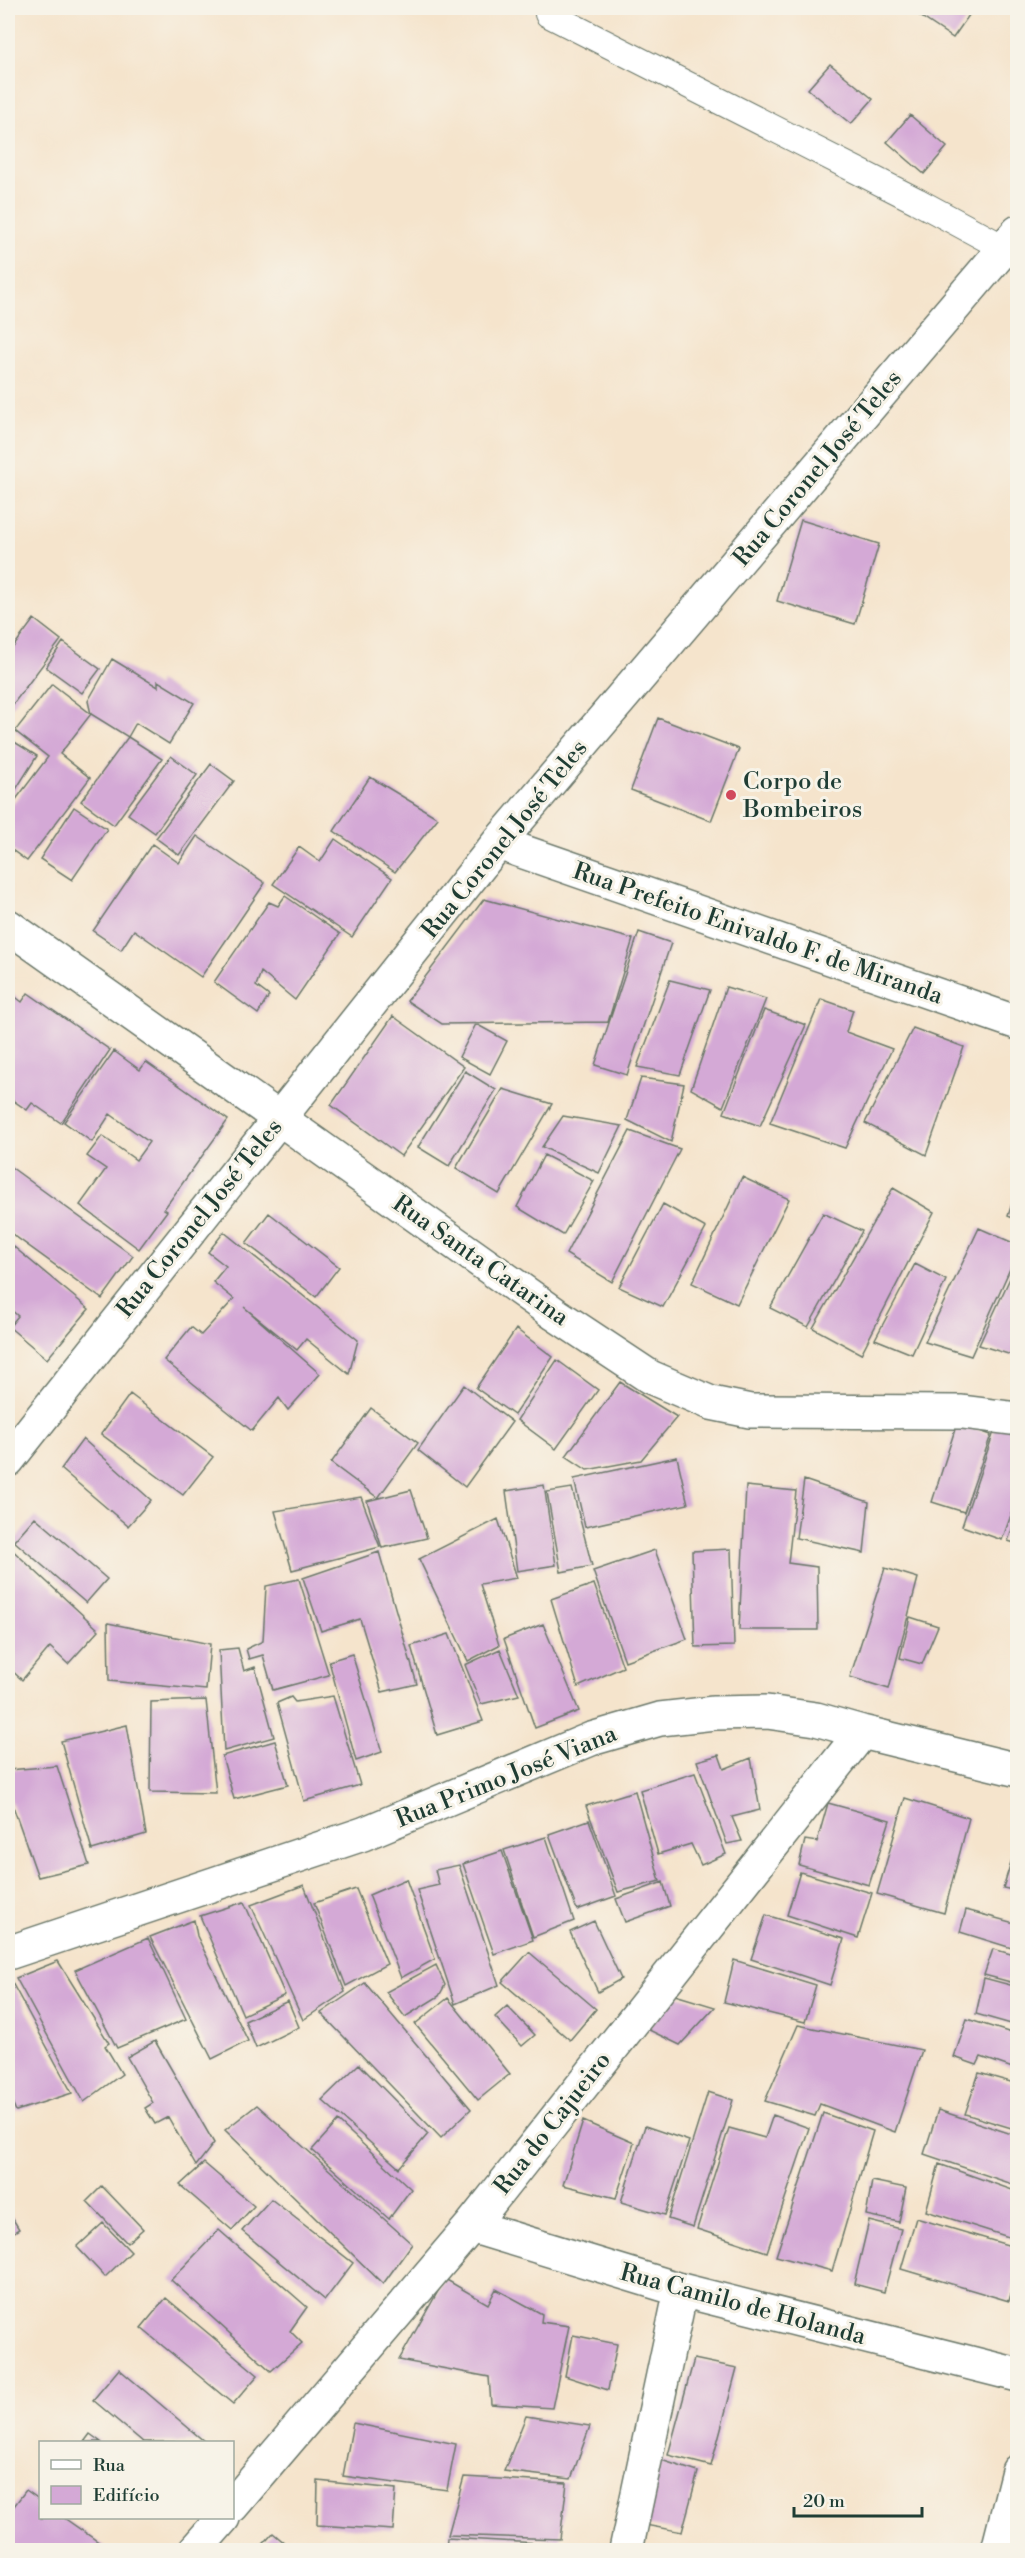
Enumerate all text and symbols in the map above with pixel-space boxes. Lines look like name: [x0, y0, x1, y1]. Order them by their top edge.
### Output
street label: Rua Coronel José Teles: [727, 364, 909, 573]
street label: Rua Coronel José Teles: [415, 734, 594, 945]
place label: Corpo de Bombeiros: [742, 767, 862, 825]
marker: Corpo de Bombeiros: [724, 788, 738, 802]
street label: Rua Prefeito Enivaldo F. de Miranda: [569, 856, 947, 1012]
street label: Rua Coronel José Teles: [110, 1113, 289, 1324]
street label: Rua Santa Catarina: [386, 1189, 575, 1333]
street label: Rua Primo José Viana: [392, 1719, 622, 1835]
street label: Rua do Cajueiro: [488, 2046, 618, 2201]
street label: Rua Camilo de Holanda: [617, 2258, 870, 2352]
legend: [39, 2441, 234, 2519]
text: Rua: [93, 2454, 126, 2477]
scale bar: [794, 2480, 922, 2518]
text: Edifício: [93, 2484, 160, 2507]
text: 20 m: [803, 2490, 845, 2513]

